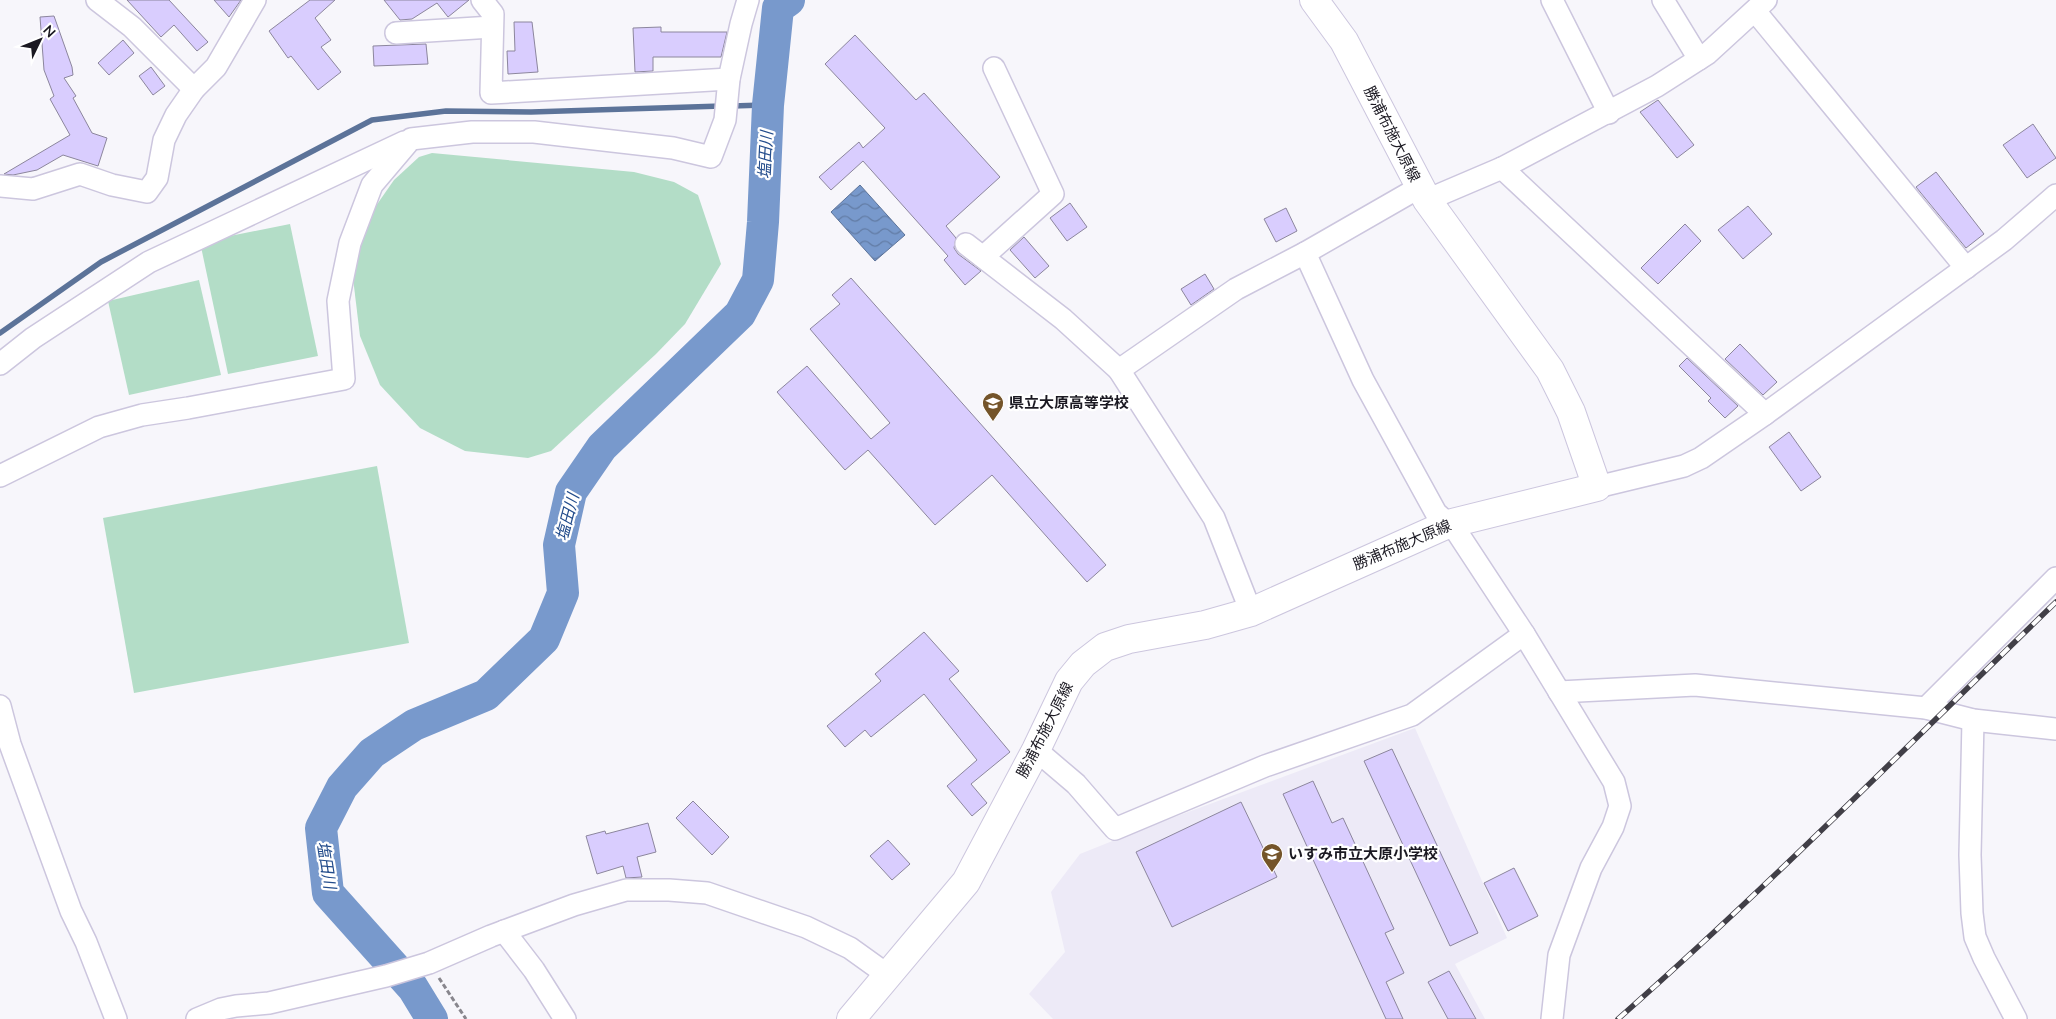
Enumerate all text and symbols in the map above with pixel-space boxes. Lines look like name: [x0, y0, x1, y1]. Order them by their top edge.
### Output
north arrow: [15, 15, 65, 65]
text: N: [39, 21, 60, 41]
street label: 勝浦布施大原線: [1360, 83, 1425, 185]
water label: 塩田川: [754, 129, 776, 179]
school or university icon: 県立大原高等学校: [981, 391, 1005, 422]
place label: 県立大原高等学校: [1009, 393, 1129, 412]
water label: 塩田川: [551, 489, 583, 543]
street label: 勝浦布施大原線: [1350, 515, 1454, 574]
street label: 勝浦布施大原線: [1012, 679, 1077, 781]
water label: 塩田川: [313, 840, 341, 892]
school or university icon: いすみ市立大原小学校: [1260, 842, 1284, 873]
place label: いすみ市立大原小学校: [1288, 844, 1438, 863]

